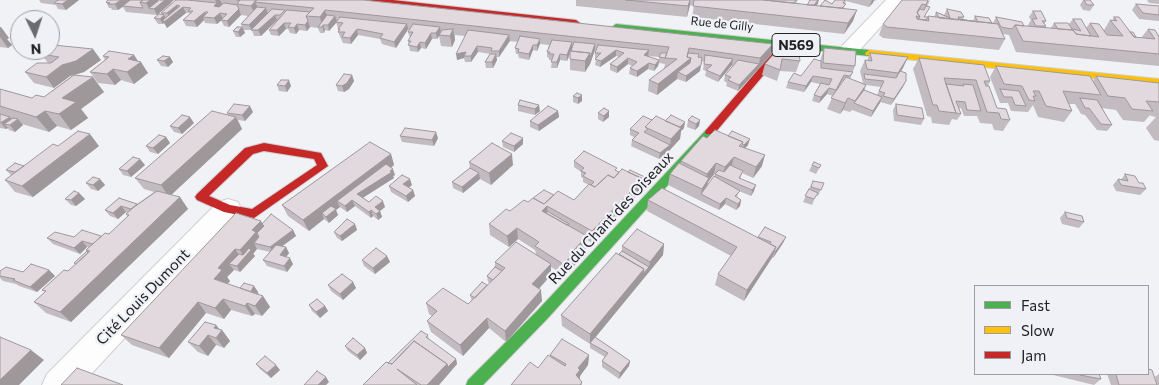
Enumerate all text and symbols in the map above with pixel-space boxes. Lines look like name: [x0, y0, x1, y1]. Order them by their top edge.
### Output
north arrow: [10, 10, 60, 60]
street label: Rue de Gilly: [690, 14, 754, 34]
road number: N569: [772, 34, 820, 56]
text: N: [30, 41, 42, 58]
street label: Rue du Chant des Oiseaux: [545, 148, 677, 288]
street label: Cité Louis Dumont: [93, 245, 193, 349]
legend: [974, 285, 1149, 375]
text: Fast: [1021, 296, 1050, 314]
text: Slow: [1021, 321, 1054, 339]
text: Jam: [1021, 346, 1046, 364]

